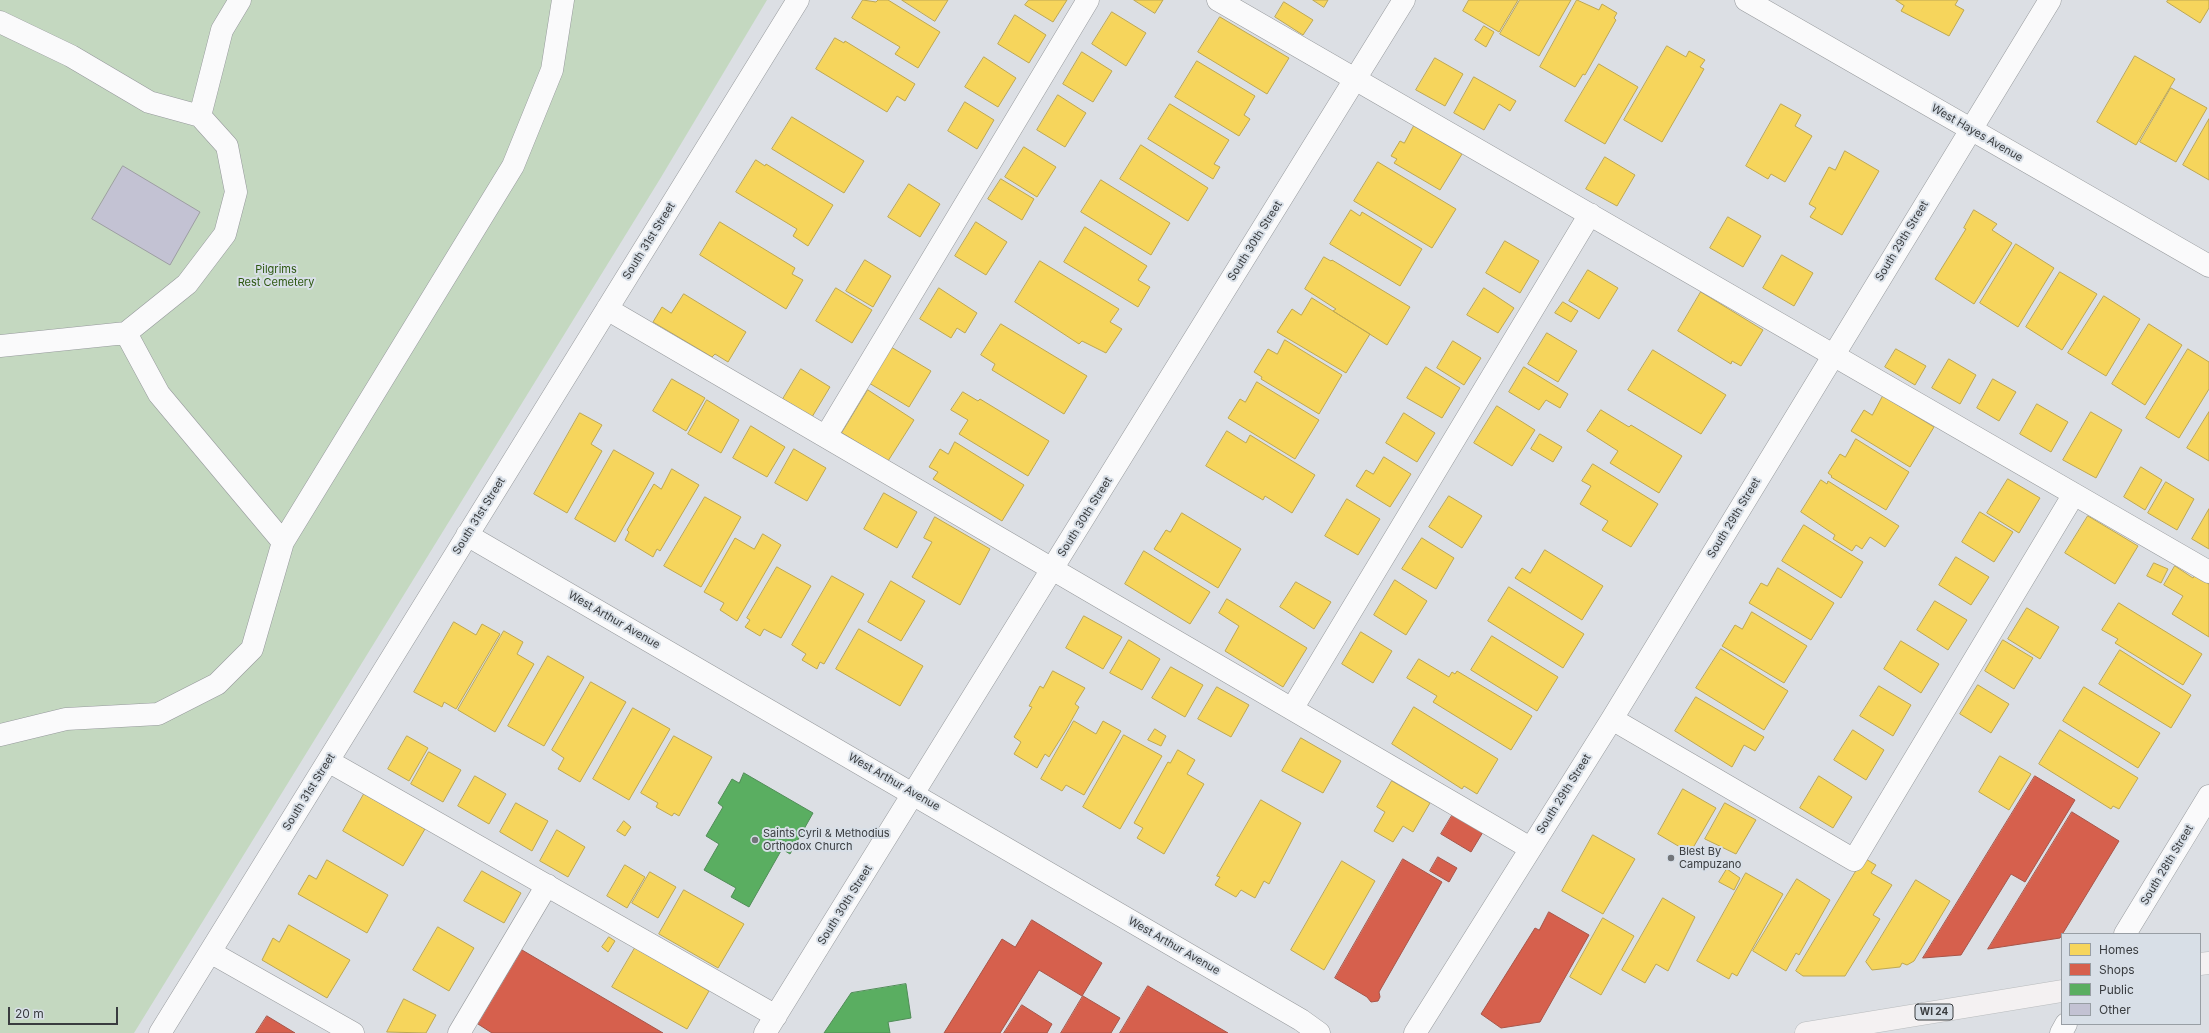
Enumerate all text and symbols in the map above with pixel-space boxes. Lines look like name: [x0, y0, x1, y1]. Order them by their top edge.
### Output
street label: West Hayes Avenue: [1929, 101, 2025, 165]
street label: South 29th Street: [1873, 198, 1931, 284]
street label: South 30th Street: [1225, 199, 1285, 283]
street label: South 31st Street: [620, 200, 678, 282]
park label: Pilgrims Rest Cemetery: [238, 263, 314, 289]
street label: South 31st Street: [450, 475, 508, 557]
street label: South 30th Street: [1055, 475, 1115, 559]
street label: South 29th Street: [1705, 475, 1763, 561]
street label: West Arthur Avenue: [566, 588, 662, 652]
street label: West Arthur Avenue: [846, 750, 942, 814]
street label: South 31st Street: [280, 751, 338, 833]
street label: South 29th Street: [1534, 752, 1594, 836]
street label: South 28th Street: [2138, 823, 2196, 907]
place label: Saints Cyril & Methodius Orthodox Church: [763, 827, 890, 853]
marker: Saints Cyril & Methodius Orthodox Church: [750, 835, 760, 845]
place label: Blest By Campuzano: [1679, 845, 1741, 871]
marker: Blest By Campuzano: [1666, 853, 1676, 863]
street label: South 30th Street: [815, 863, 875, 947]
street label: West Arthur Avenue: [1126, 914, 1222, 978]
legend: [2061, 933, 2201, 1025]
text: Homes: [2099, 942, 2139, 957]
text: Shops: [2099, 962, 2135, 977]
text: Public: [2099, 982, 2134, 997]
scale bar: [10, 999, 120, 1025]
text: Other: [2099, 1002, 2131, 1017]
road number: WI 24: [1915, 1004, 1953, 1020]
text: 20 m: [15, 1006, 44, 1021]

